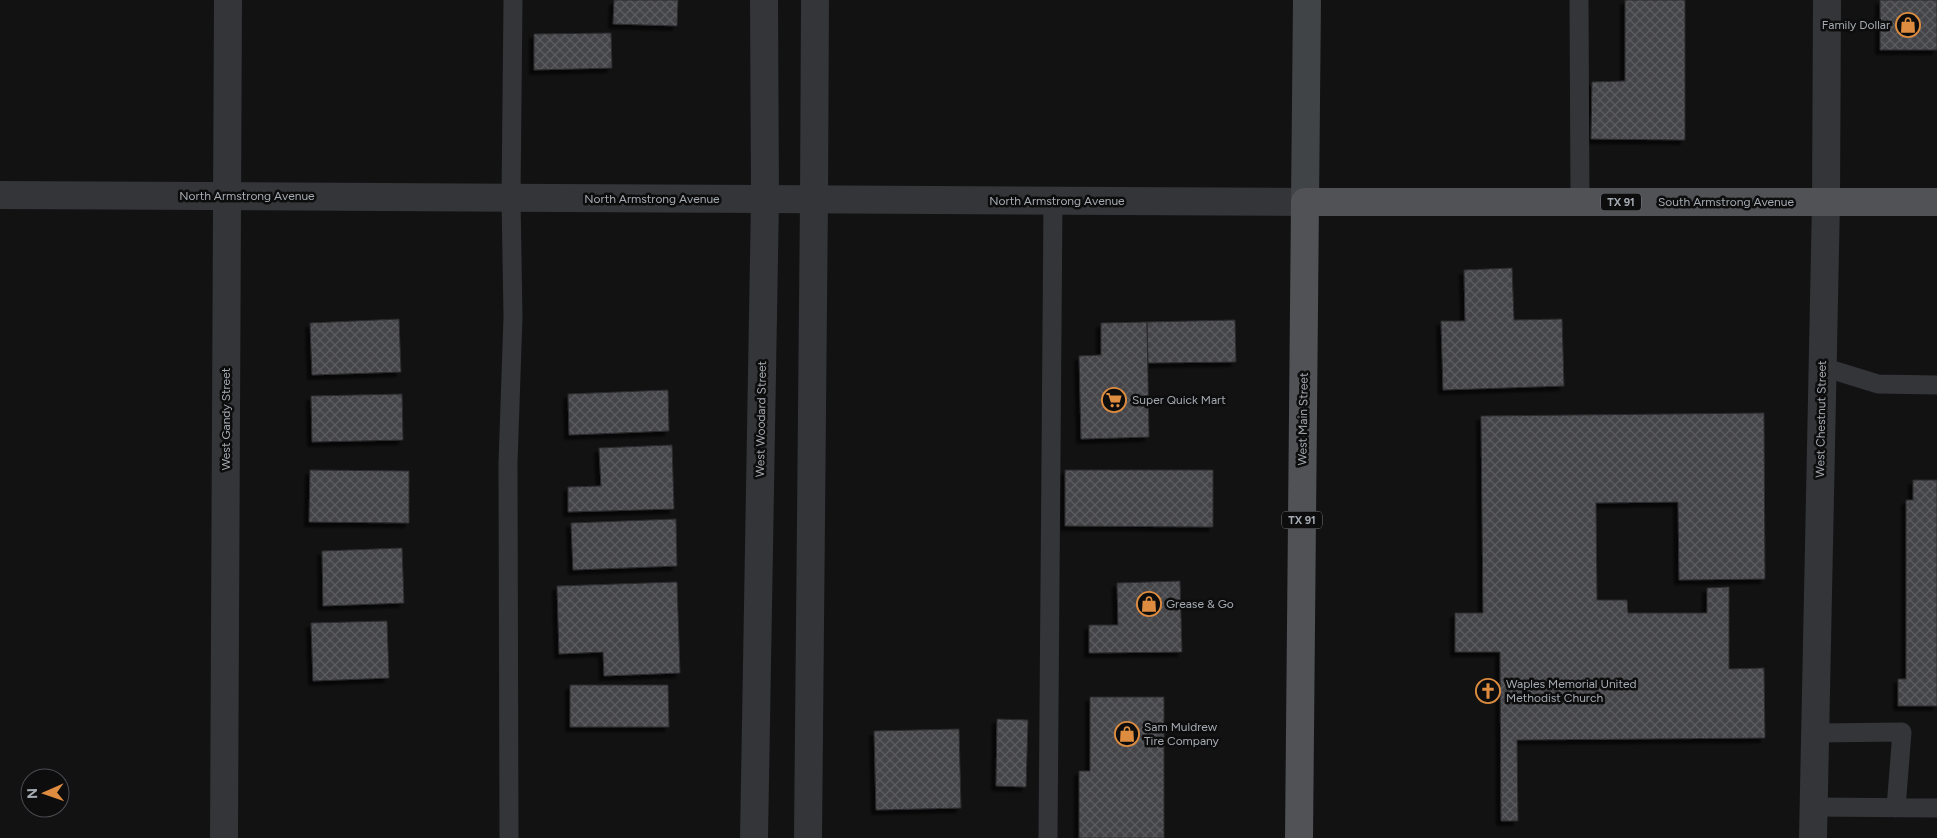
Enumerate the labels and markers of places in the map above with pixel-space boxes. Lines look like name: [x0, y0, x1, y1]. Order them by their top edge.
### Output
shop icon: Family Dollar: [1895, 12, 1921, 38]
place label: Family Dollar: [1822, 18, 1890, 32]
supermarket icon: Super Quick Mart: [1101, 387, 1127, 413]
place label: Super Quick Mart: [1132, 393, 1226, 407]
shop icon: Grease & Go: [1136, 591, 1162, 617]
place label: Grease & Go: [1166, 597, 1234, 611]
place label: Waples Memorial United Methodist Church: [1506, 677, 1637, 705]
church icon: Waples Memorial United Methodist Church: [1475, 678, 1501, 704]
place label: Sam Muldrew Tire Company: [1144, 720, 1220, 748]
shop icon: Sam Muldrew Tire Company: [1114, 721, 1140, 747]

